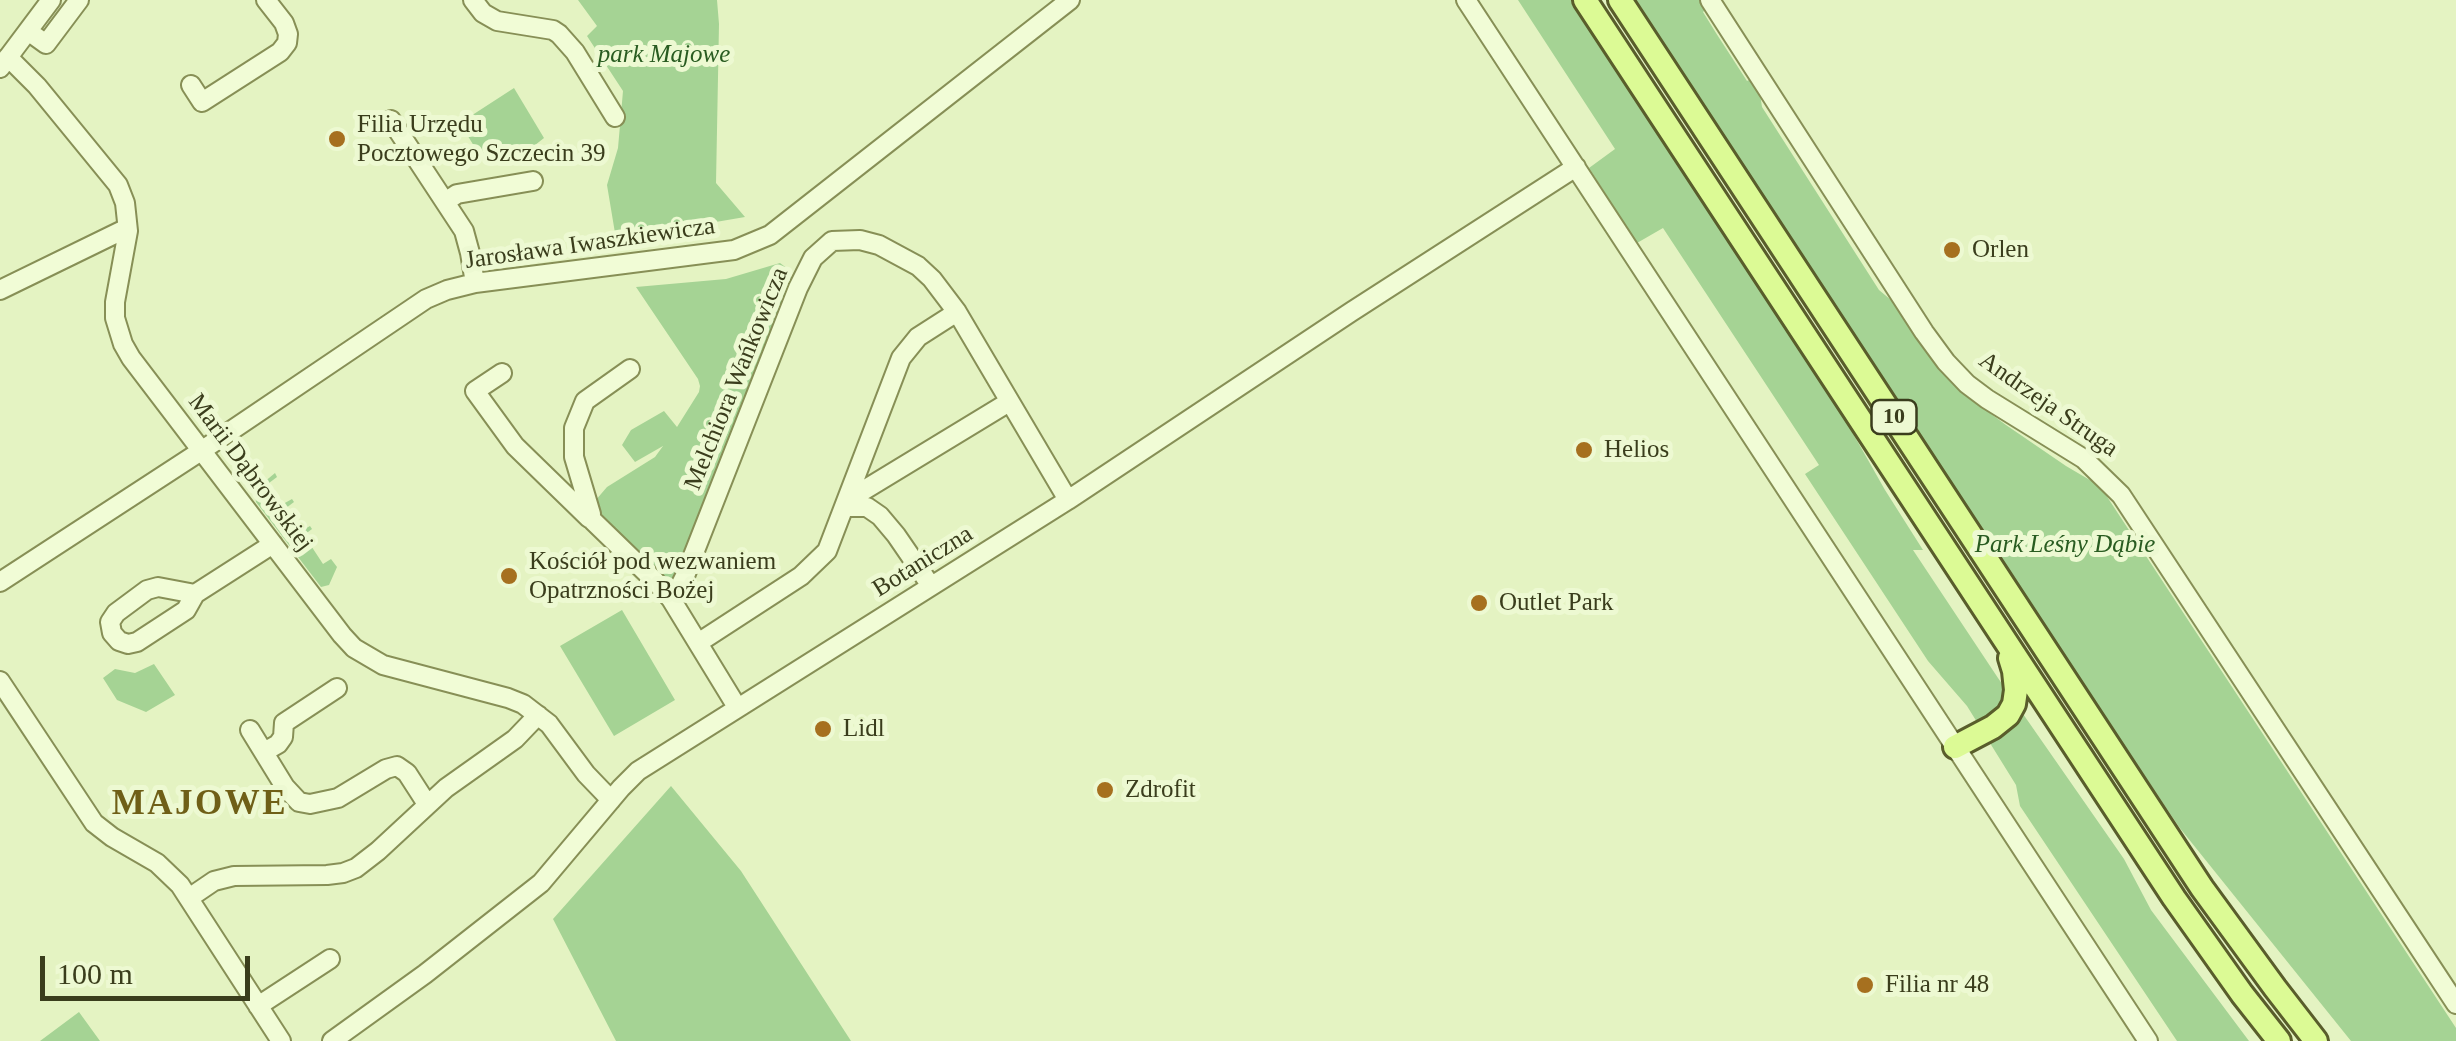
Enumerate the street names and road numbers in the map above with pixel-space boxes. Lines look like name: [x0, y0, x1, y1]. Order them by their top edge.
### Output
street label: Jarosława Iwaszkiewicza: [463, 212, 717, 276]
street label: Melchiora Wańkowicza: [679, 263, 795, 495]
street label: Andrzeja Struga: [1973, 346, 2123, 464]
street label: Marii Dąbrowskiej: [181, 388, 319, 558]
road number: 10: [1872, 400, 1916, 434]
street label: Botaniczna: [867, 519, 979, 605]

